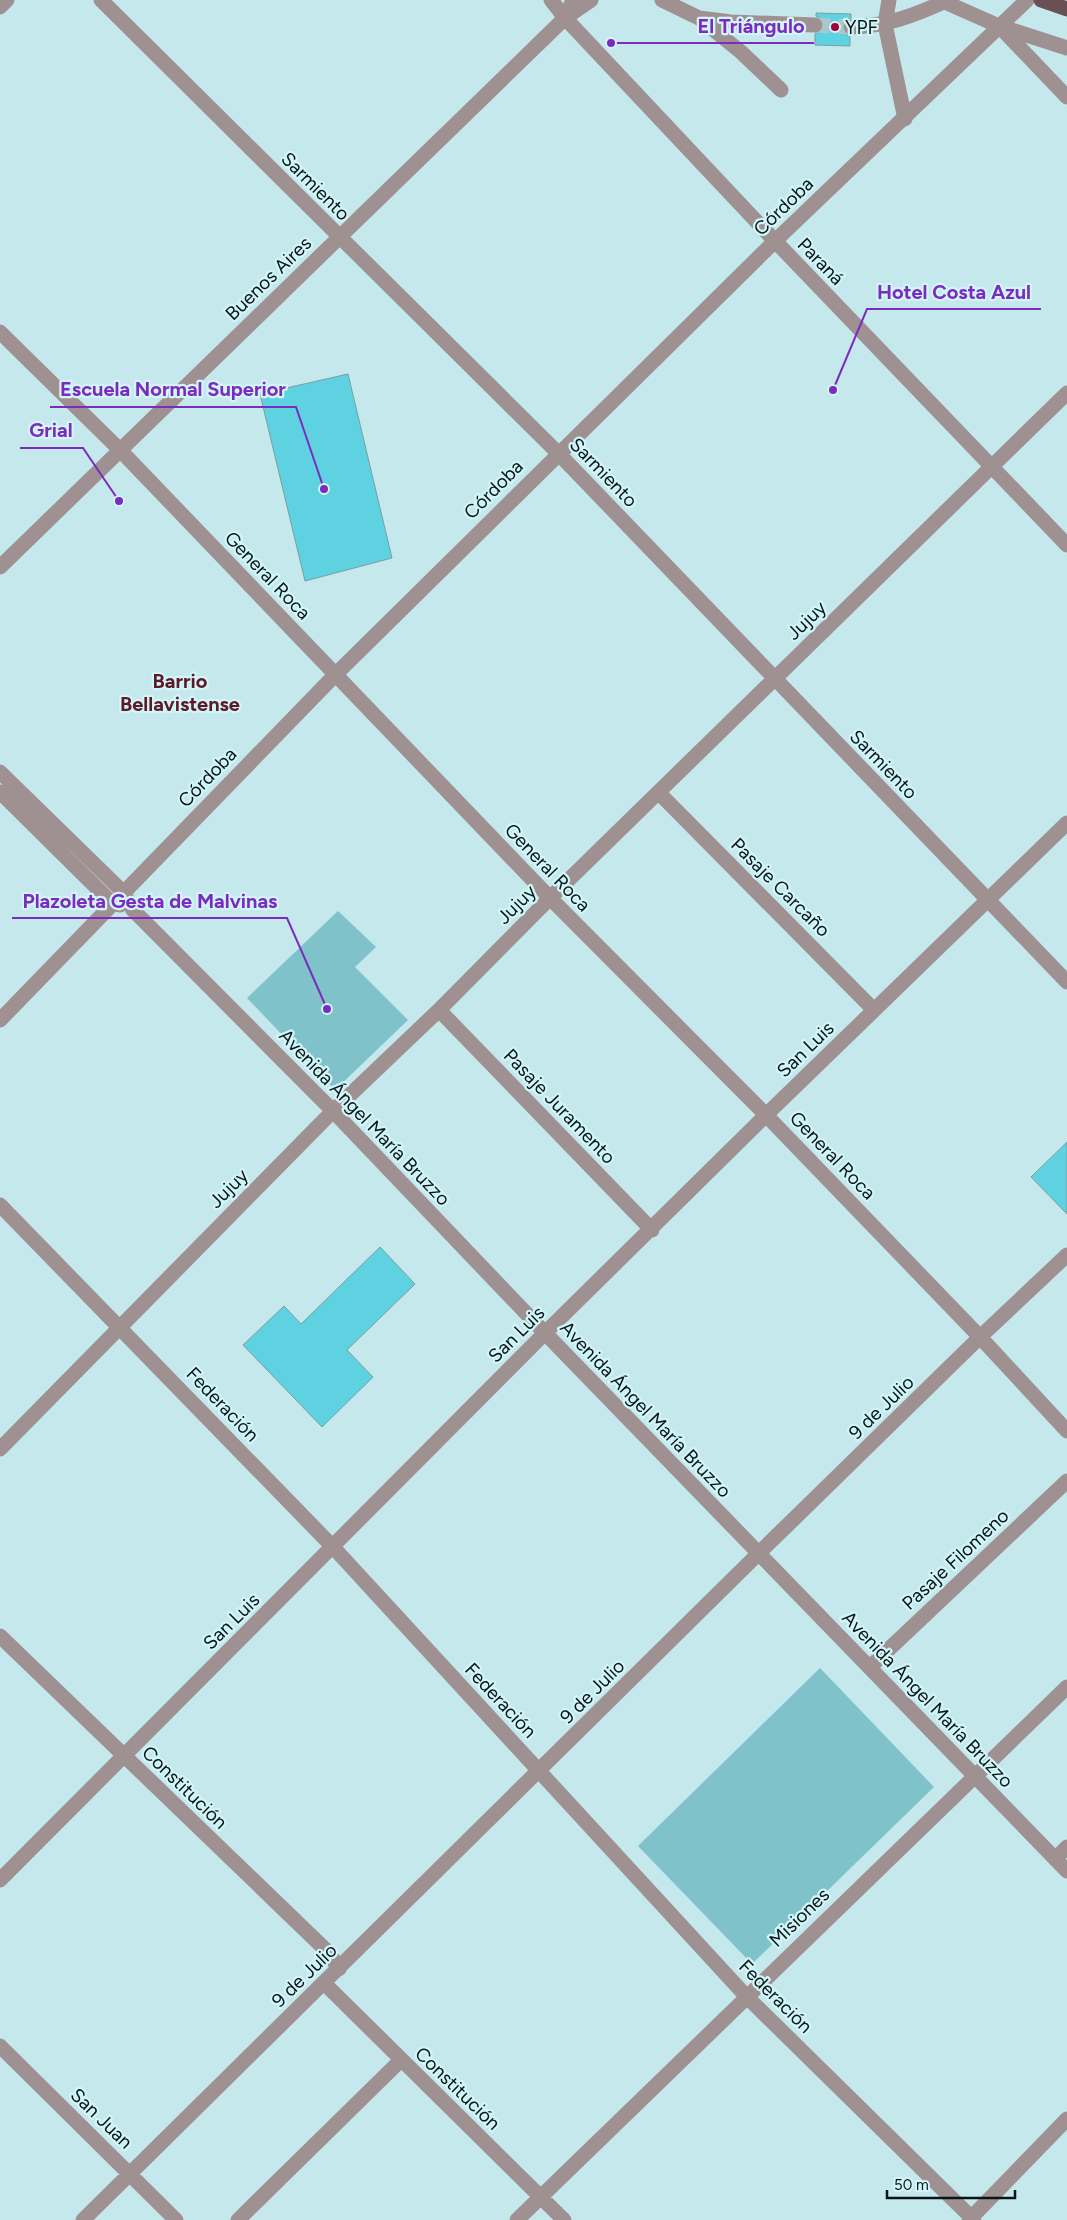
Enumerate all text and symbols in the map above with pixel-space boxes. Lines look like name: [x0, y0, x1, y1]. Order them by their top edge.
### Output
callout: El Triángulo: [687, 8, 814, 43]
text: El Triángulo: [697, 14, 805, 38]
place label: YPF: [845, 16, 878, 39]
marker: YPF: [829, 21, 841, 33]
street label: Sarmiento: [277, 147, 355, 225]
street label: Córdoba: [749, 172, 818, 240]
street label: Buenos Aires: [221, 232, 316, 325]
street label: Paraná: [793, 233, 849, 290]
callout: Hotel Costa Azul: [867, 274, 1041, 309]
text: Hotel Costa Azul: [877, 280, 1031, 304]
callout: Escuela Normal Superior: [50, 372, 296, 407]
text: Escuela Normal Superior: [60, 377, 286, 401]
callout: Grial: [20, 413, 83, 448]
text: Grial: [29, 418, 73, 442]
street label: Sarmiento: [565, 433, 642, 512]
street label: Córdoba: [459, 455, 528, 524]
street label: General Roca: [220, 526, 315, 624]
street label: Jujuy: [782, 596, 831, 645]
district label: Barrio Bellavistense: [120, 669, 240, 716]
street label: Sarmiento: [845, 725, 922, 804]
street label: Córdoba: [173, 743, 241, 812]
street label: General Roca: [500, 818, 595, 916]
street label: Pasaje Carcaño: [726, 833, 835, 942]
street label: Jujuy: [492, 880, 541, 929]
callout: Plazoleta Gesta de Malvinas: [12, 883, 287, 918]
text: Plazoleta Gesta de Malvinas: [23, 889, 277, 913]
street label: San Luis: [772, 1017, 839, 1082]
street label: Avenida Ángel María Bruzzo: [274, 1024, 455, 1210]
street label: Pasaje Juramento: [499, 1044, 620, 1169]
street label: General Roca: [785, 1106, 880, 1204]
street label: Jujuy: [204, 1164, 253, 1213]
street label: San Luis: [483, 1301, 549, 1367]
street label: Avenida Ángel María Bruzzo: [555, 1316, 736, 1502]
street label: Federación: [182, 1362, 264, 1446]
street label: 9 de Julio: [844, 1371, 919, 1444]
street label: Pasaje Filomeno: [897, 1504, 1013, 1615]
street label: San Luis: [198, 1588, 264, 1654]
street label: Avenida Ángel María Bruzzo: [837, 1606, 1018, 1792]
street label: 9 de Julio: [555, 1654, 629, 1728]
street label: Federación: [460, 1658, 541, 1743]
street label: Constitución: [137, 1741, 232, 1834]
street label: Misiones: [765, 1883, 834, 1952]
street label: 9 de Julio: [267, 1939, 342, 2012]
street label: Federación: [734, 1955, 817, 2038]
street label: Constitución: [410, 2042, 505, 2135]
street label: San Juan: [66, 2083, 137, 2153]
scale bar: [887, 2168, 1014, 2200]
text: 50 m: [894, 2176, 929, 2194]

